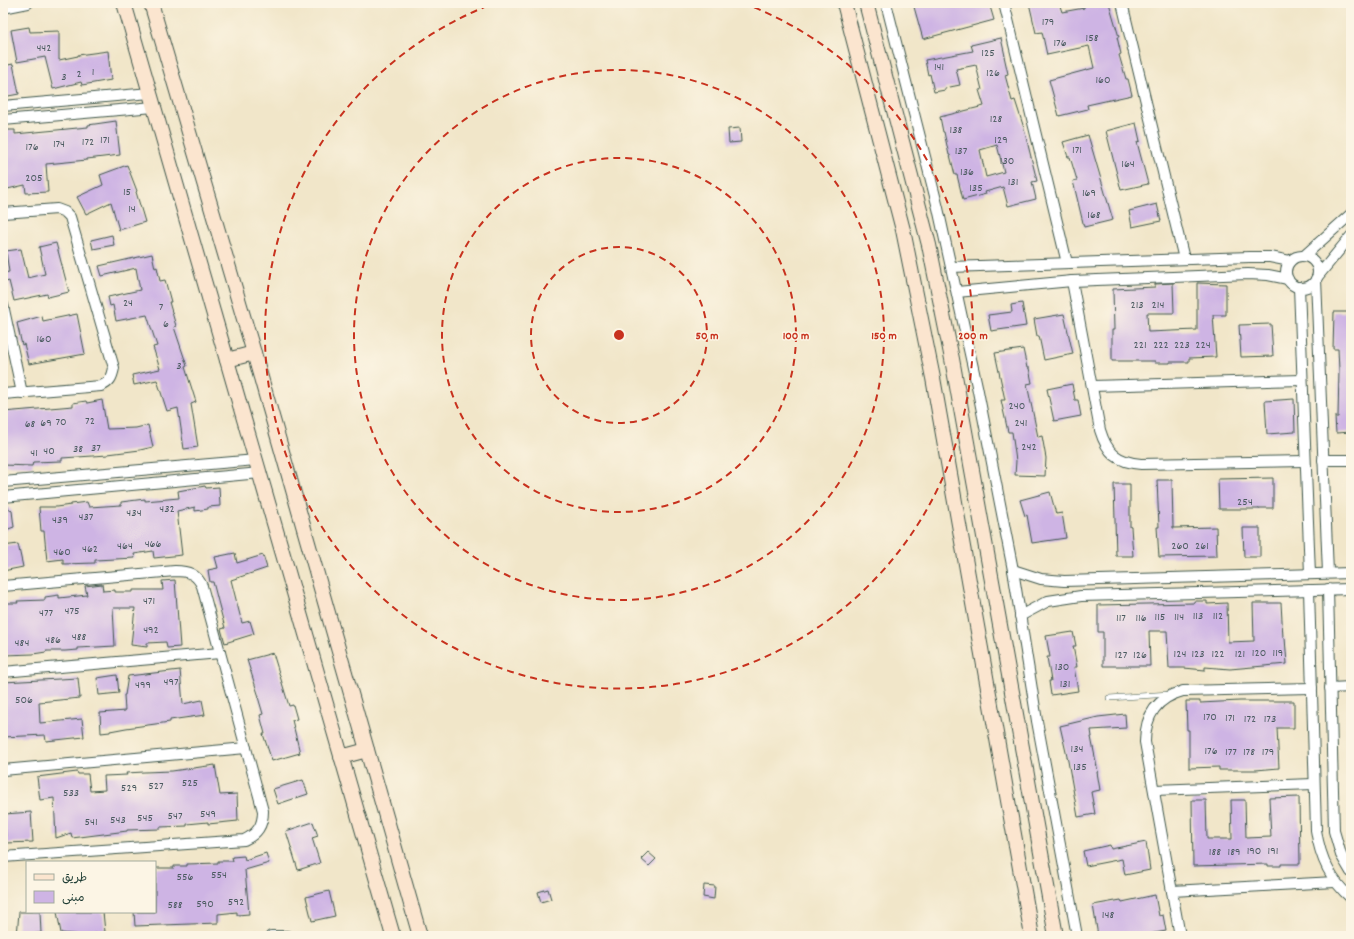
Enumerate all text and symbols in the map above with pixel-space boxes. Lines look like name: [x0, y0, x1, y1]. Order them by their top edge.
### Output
house number: 179: [1042, 14, 1054, 31]
house number: 158: [1086, 30, 1099, 47]
house number: 176: [1053, 35, 1067, 52]
house number: 442: [36, 40, 52, 57]
house number: 125: [981, 45, 995, 62]
house number: 141: [934, 59, 944, 76]
house number: 1: [92, 64, 94, 81]
house number: 126: [986, 65, 1000, 82]
house number: 2: [76, 66, 82, 83]
house number: 3: [61, 69, 67, 86]
house number: 160: [1095, 72, 1111, 89]
house number: 128: [990, 111, 1003, 128]
house number: 138: [950, 122, 963, 139]
house number: 171: [100, 132, 110, 149]
house number: 129: [994, 132, 1008, 149]
house number: 172: [82, 134, 94, 151]
house number: 174: [53, 136, 65, 153]
house number: 176: [25, 139, 39, 156]
house number: 171: [1072, 142, 1082, 159]
house number: 137: [955, 143, 968, 160]
house number: 130: [1000, 153, 1014, 170]
house number: 164: [1121, 156, 1135, 173]
house number: 136: [960, 164, 974, 181]
house number: 205: [25, 170, 43, 187]
house number: 131: [1008, 174, 1018, 191]
house number: 135: [969, 180, 983, 197]
house number: 15: [123, 184, 131, 201]
house number: 169: [1082, 185, 1096, 202]
house number: 14: [128, 201, 136, 218]
house number: 168: [1087, 207, 1101, 224]
house number: 24: [123, 295, 133, 312]
house number: 213: [1130, 297, 1144, 314]
house number: 214: [1152, 297, 1164, 314]
house number: 7: [159, 299, 164, 316]
house number: 6: [163, 316, 169, 333]
centre of rings: [612, 328, 626, 342]
text: 50 m: [695, 328, 719, 345]
text: 100 m: [783, 328, 809, 345]
text: 150 m: [871, 328, 897, 345]
text: 200 m: [958, 328, 988, 345]
house number: 160: [36, 331, 52, 348]
house number: 221: [1133, 337, 1147, 354]
house number: 222: [1153, 337, 1169, 354]
house number: 223: [1174, 337, 1190, 354]
house number: 224: [1195, 337, 1211, 354]
house number: 3: [176, 358, 182, 375]
house number: 240: [1009, 398, 1025, 415]
house number: 72: [85, 413, 95, 430]
house number: 70: [55, 414, 67, 431]
house number: 69: [40, 415, 52, 432]
house number: 241: [1015, 415, 1027, 432]
house number: 68: [25, 416, 36, 433]
house number: 242: [1021, 439, 1037, 456]
house number: 37: [91, 440, 101, 457]
house number: 38: [73, 441, 83, 458]
house number: 40: [43, 443, 55, 460]
house number: 41: [30, 445, 38, 462]
house number: 254: [1237, 494, 1253, 511]
house number: 432: [159, 501, 175, 518]
house number: 434: [126, 505, 142, 522]
house number: 437: [79, 509, 94, 526]
house number: 439: [52, 512, 68, 529]
house number: 466: [145, 536, 161, 553]
house number: 464: [117, 538, 133, 555]
house number: 260: [1171, 538, 1189, 555]
house number: 261: [1195, 538, 1209, 555]
house number: 462: [82, 541, 98, 558]
house number: 460: [53, 544, 71, 561]
house number: 471: [143, 593, 155, 610]
house number: 475: [64, 603, 80, 620]
house number: 477: [39, 605, 53, 622]
house number: 113: [1193, 608, 1203, 625]
house number: 112: [1213, 608, 1223, 625]
house number: 115: [1155, 609, 1165, 626]
house number: 114: [1174, 609, 1184, 626]
house number: 117: [1116, 610, 1126, 627]
house number: 116: [1135, 610, 1147, 627]
house number: 492: [143, 622, 159, 639]
house number: 488: [72, 629, 86, 646]
house number: 486: [45, 632, 61, 649]
house number: 484: [15, 635, 29, 652]
house number: 120: [1252, 645, 1266, 662]
house number: 119: [1273, 645, 1283, 662]
house number: 124: [1174, 646, 1186, 663]
house number: 123: [1191, 646, 1205, 663]
house number: 122: [1211, 646, 1225, 663]
house number: 121: [1235, 646, 1245, 663]
house number: 127: [1115, 647, 1128, 664]
house number: 126: [1133, 647, 1147, 664]
house number: 130: [1055, 659, 1069, 676]
house number: 497: [163, 674, 179, 691]
house number: 131: [1060, 676, 1070, 693]
house number: 499: [135, 677, 151, 694]
house number: 506: [15, 692, 33, 709]
house number: 170: [1203, 709, 1217, 726]
house number: 171: [1225, 710, 1235, 727]
house number: 172: [1244, 711, 1256, 728]
house number: 173: [1264, 711, 1276, 728]
house number: 134: [1071, 741, 1083, 758]
house number: 176: [1204, 743, 1218, 760]
house number: 177: [1225, 744, 1237, 761]
house number: 178: [1243, 744, 1255, 761]
house number: 179: [1262, 744, 1274, 761]
house number: 135: [1073, 759, 1087, 776]
house number: 525: [182, 775, 198, 792]
house number: 527: [148, 778, 164, 795]
house number: 529: [121, 780, 137, 797]
house number: 533: [63, 785, 79, 802]
house number: 549: [200, 806, 216, 823]
house number: 547: [167, 808, 183, 825]
house number: 545: [137, 810, 153, 827]
house number: 543: [110, 812, 126, 829]
house number: 541: [84, 814, 98, 831]
house number: 190: [1247, 843, 1261, 860]
house number: 191: [1268, 843, 1278, 860]
house number: 188: [1209, 844, 1221, 861]
house number: 189: [1228, 844, 1240, 861]
legend: [26, 861, 156, 913]
house number: 554: [211, 867, 227, 884]
house number: 556: [177, 869, 194, 886]
text: طريق: [62, 870, 87, 887]
text: مبنى: [62, 890, 85, 907]
house number: 592: [228, 894, 244, 911]
house number: 590: [196, 896, 214, 913]
house number: 588: [167, 897, 183, 914]
house number: 148: [1102, 907, 1114, 924]

